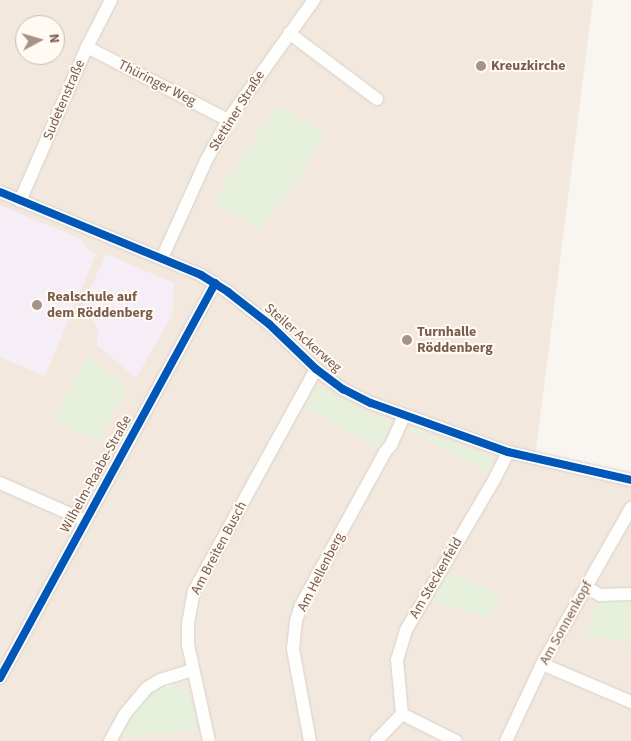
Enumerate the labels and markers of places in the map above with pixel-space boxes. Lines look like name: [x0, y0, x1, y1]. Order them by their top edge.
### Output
place label: Kreuzkirche: [491, 58, 565, 74]
marker: Kreuzkirche: [475, 60, 487, 72]
place label: Realschule auf dem Röddenberg: [47, 289, 153, 322]
marker: Realschule auf dem Röddenberg: [31, 299, 43, 311]
place label: Turnhalle Röddenberg: [417, 324, 493, 357]
marker: Turnhalle Röddenberg: [401, 334, 413, 346]

